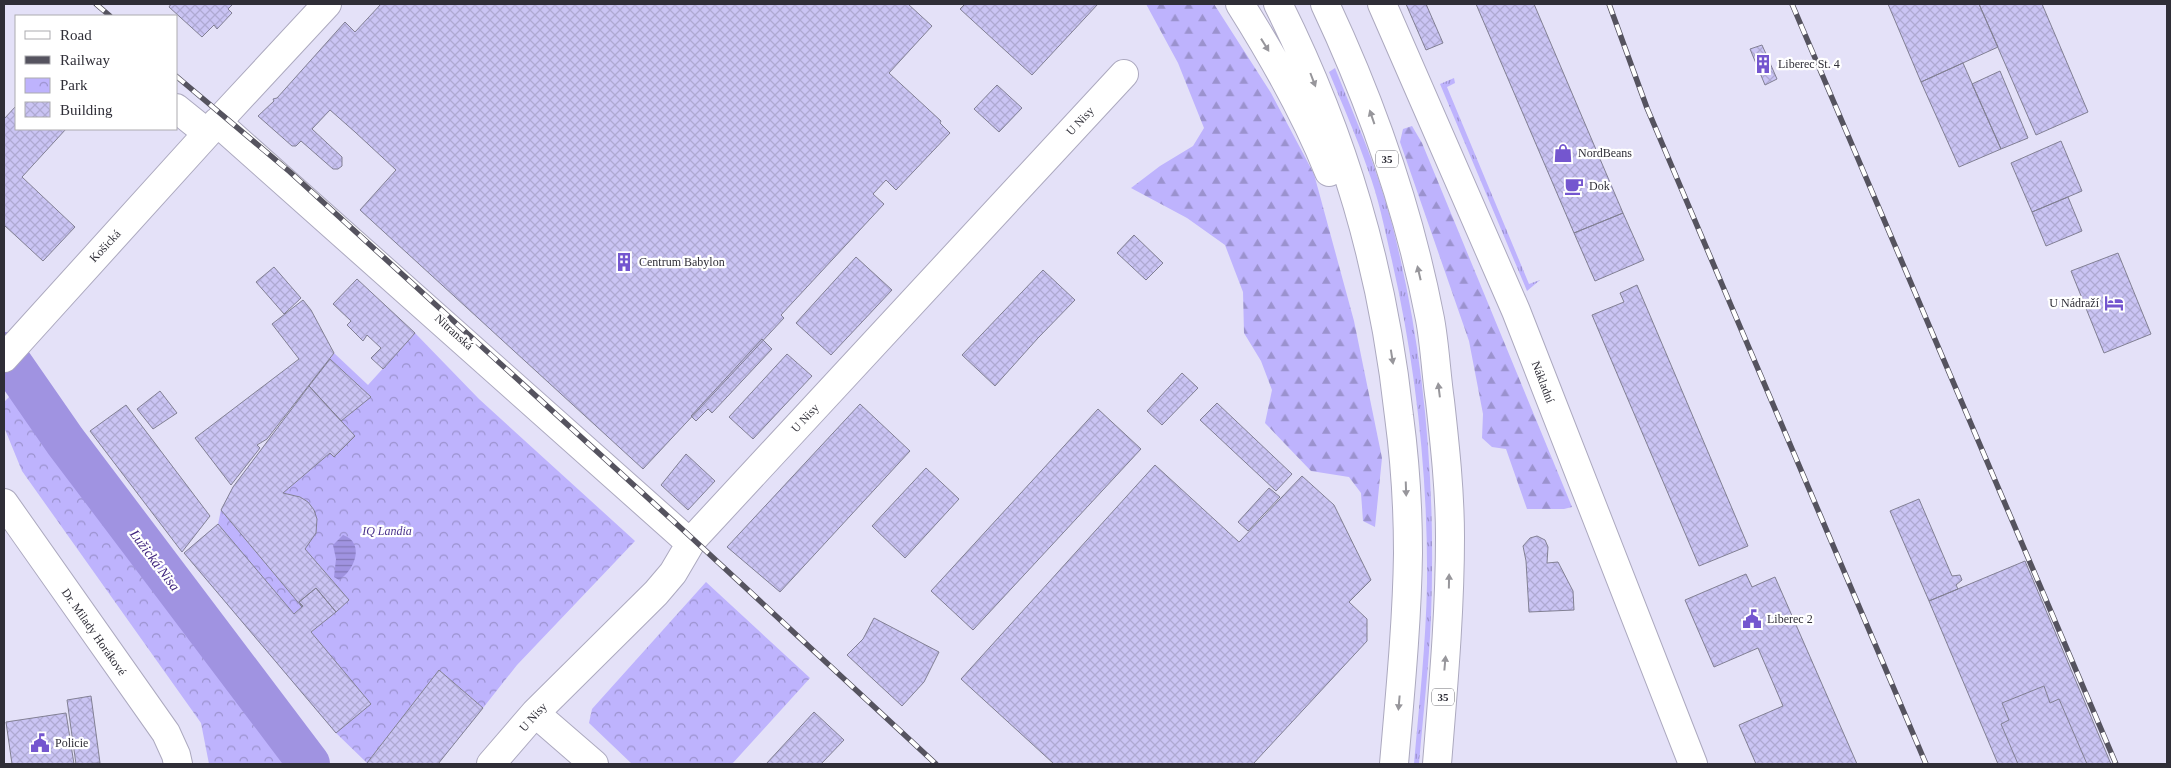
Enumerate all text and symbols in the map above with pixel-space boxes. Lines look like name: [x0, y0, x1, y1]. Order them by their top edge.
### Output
legend: [15, 15, 178, 130]
text: Road: [60, 27, 92, 43]
one-way arrow: [1261, 39, 1270, 52]
text: Railway: [60, 52, 110, 68]
building icon: Liberec St. 4: [1752, 53, 1774, 75]
place label: Liberec St. 4: [1778, 57, 1840, 71]
one-way arrow: [1310, 73, 1318, 87]
text: Park: [60, 77, 88, 93]
text: Building: [60, 102, 113, 118]
street label: U Nisy: [1063, 104, 1097, 138]
one-way arrow: [1368, 109, 1376, 124]
shop icon: NordBeans: [1552, 142, 1574, 164]
place label: NordBeans: [1578, 146, 1632, 160]
road number: 35: [1376, 150, 1398, 168]
cafe icon: Dok: [1563, 175, 1585, 197]
place label: Dok: [1589, 179, 1610, 193]
street label: Košická: [86, 226, 124, 265]
building icon: Centrum Babylon: [613, 251, 635, 273]
place label: Centrum Babylon: [639, 255, 725, 269]
one-way arrow: [1415, 265, 1423, 280]
hotel icon: U Nádraží: [2103, 292, 2125, 314]
place label: U Nádraží: [2049, 296, 2100, 310]
street label: Nitranská: [432, 311, 477, 353]
one-way arrow: [1388, 349, 1396, 365]
street label: Nákladní: [1529, 359, 1558, 406]
one-way arrow: [1434, 382, 1442, 398]
street label: U Nisy: [788, 401, 822, 435]
one-way arrow: [1402, 481, 1410, 497]
park label: IQ Landia: [361, 524, 412, 538]
water label: Lužická Nisa: [126, 526, 182, 594]
one-way arrow: [1445, 573, 1453, 589]
street label: Dr. Milady Horákové: [59, 586, 129, 678]
public building icon: Liberec 2: [1741, 608, 1763, 630]
place label: Liberec 2: [1767, 612, 1813, 626]
one-way arrow: [1442, 655, 1450, 671]
road number: 35: [1432, 689, 1454, 706]
one-way arrow: [1395, 695, 1403, 711]
street label: U Nisy: [516, 700, 550, 734]
public building icon: Policie: [29, 732, 51, 754]
place label: Policie: [55, 736, 88, 750]

